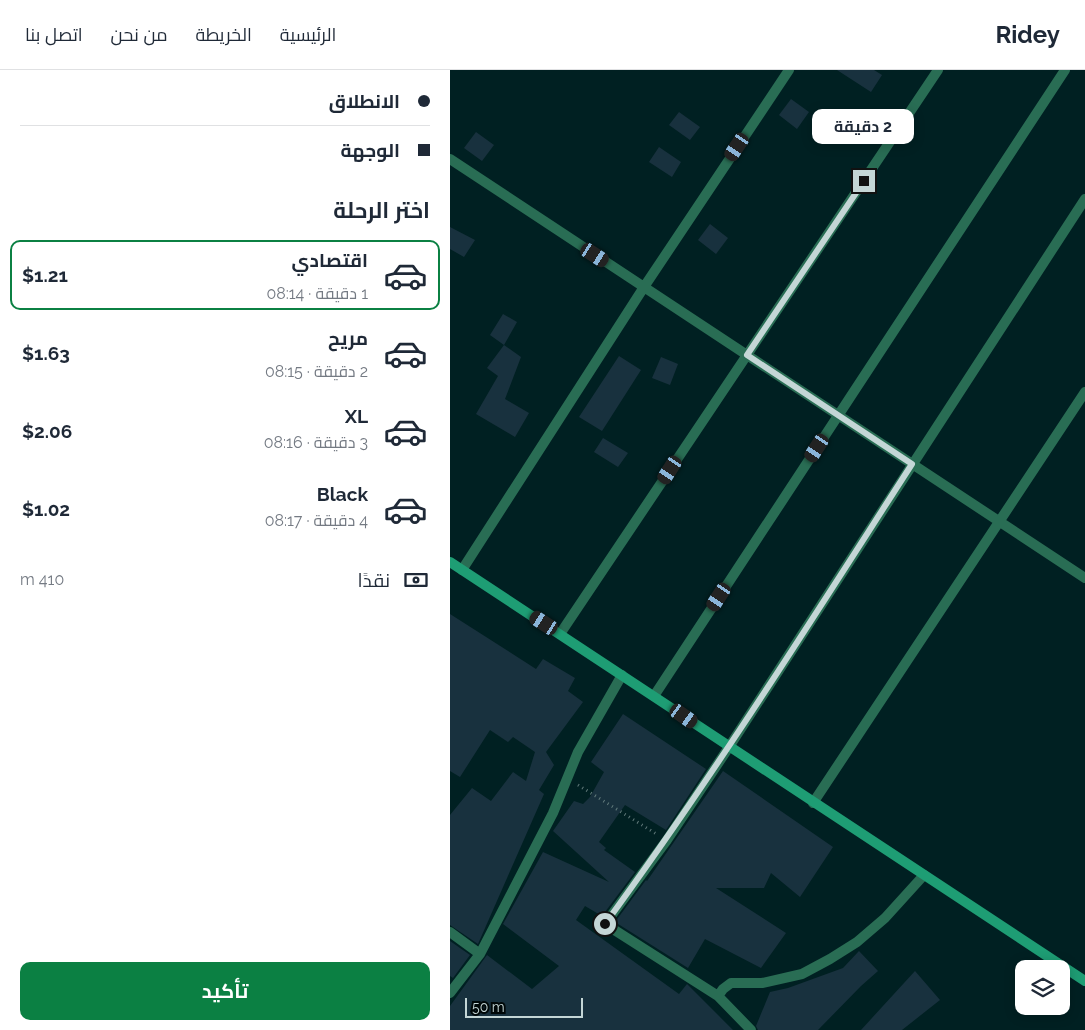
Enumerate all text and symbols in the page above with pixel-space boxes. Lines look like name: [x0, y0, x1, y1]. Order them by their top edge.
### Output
text: Ridey: [995, 20, 1060, 49]
text: اتصل بنا: [25, 24, 83, 45]
text: من نحن: [111, 24, 168, 45]
text: الخريطة: [196, 24, 252, 45]
text: الرئيسية: [280, 24, 336, 45]
text: الانطلاق: [329, 90, 400, 112]
callout: 2 دقيقة: [813, 108, 915, 144]
text: 2 دقيقة: [834, 117, 892, 136]
car: [722, 130, 751, 164]
text: الوجهة: [340, 139, 400, 161]
route end: [853, 170, 875, 192]
text: اختر الرحلة: [333, 197, 430, 223]
car: [578, 241, 611, 269]
text: اقتصادي: [292, 249, 368, 271]
icon: car: [383, 253, 428, 298]
text: $1.21: [22, 264, 68, 286]
text: 1 دقيقة · 08:14: [266, 284, 368, 303]
text: مريح: [328, 327, 368, 349]
icon: car: [383, 331, 428, 376]
text: $1.63: [22, 342, 70, 364]
text: 2 دقيقة · 08:15: [265, 362, 368, 381]
text: XL: [345, 405, 368, 427]
icon: car: [383, 409, 428, 454]
text: $2.06: [22, 420, 72, 442]
car: [802, 431, 831, 465]
text: 3 دقيقة · 08:16: [264, 433, 368, 452]
car: [655, 453, 684, 487]
text: Black: [317, 483, 368, 505]
icon: car: [383, 487, 428, 532]
text: $1.02: [22, 498, 70, 520]
text: 4 دقيقة · 08:17: [265, 511, 368, 530]
icon: cash: [402, 566, 430, 594]
text: نقدًا: [358, 569, 390, 591]
text: 410 m: [20, 570, 64, 589]
car: [704, 580, 733, 614]
car: [527, 609, 560, 637]
car: [667, 701, 700, 731]
route start: [594, 913, 616, 935]
map controls: [1015, 960, 1070, 1015]
button: layers: [1015, 960, 1070, 1015]
button: تأكيد: [20, 962, 430, 1020]
scale bar: [465, 995, 582, 1018]
text: 50 m: [472, 999, 505, 1015]

